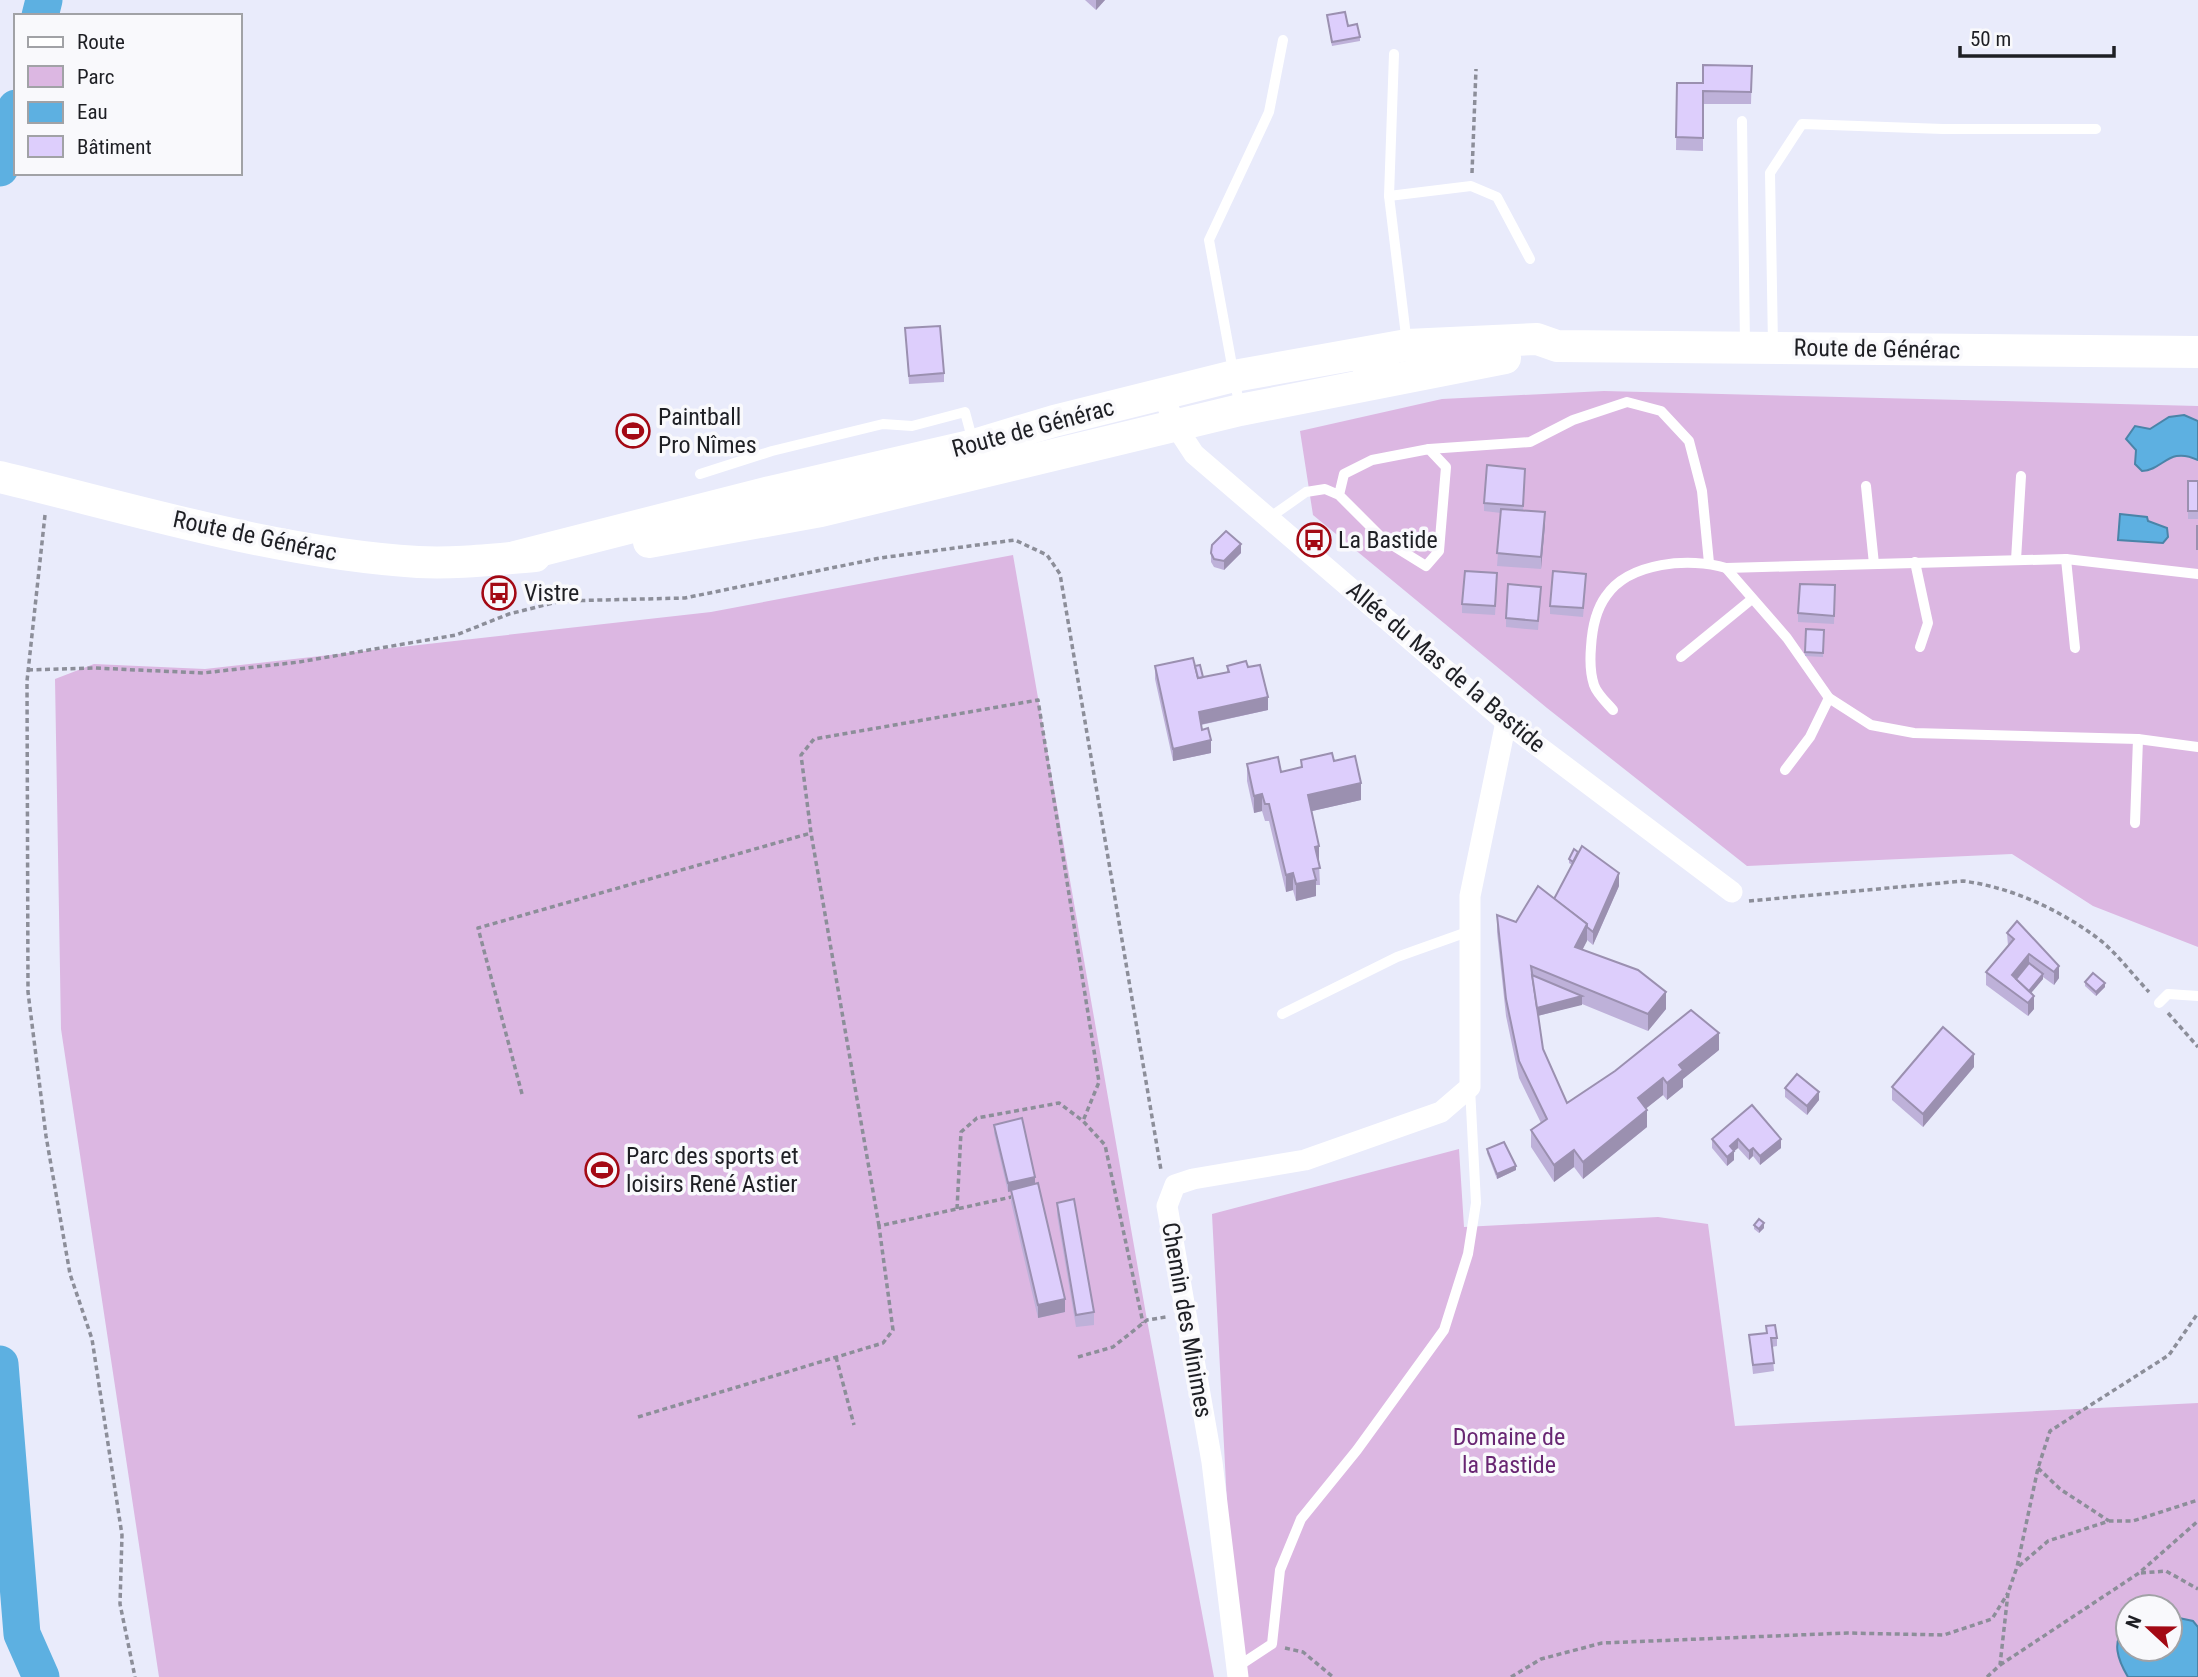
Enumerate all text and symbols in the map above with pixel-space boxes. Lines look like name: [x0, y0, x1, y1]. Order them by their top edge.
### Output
legend: [14, 14, 242, 175]
scale bar: [1960, 14, 2114, 58]
text: 50 m: [1970, 27, 2011, 51]
text: Route: [77, 30, 125, 54]
text: Parc: [77, 65, 115, 89]
text: Eau: [77, 100, 108, 124]
text: Bâtiment: [77, 135, 152, 159]
street label: Route de Générac: [1793, 334, 1961, 364]
street label: Route de Générac: [949, 393, 1117, 463]
place label: Paintball Pro Nîmes: [658, 403, 757, 459]
sports icon: Paintball Pro Nîmes: [614, 412, 652, 450]
street label: Route de Générac: [171, 505, 339, 567]
bus stop icon: La Bastide: [1295, 521, 1333, 559]
place label: La Bastide: [1338, 526, 1438, 554]
bus stop icon: Vistre: [480, 574, 518, 612]
street label: Allée du Mas de la Bastide: [1341, 576, 1551, 758]
place label: Vistre: [524, 579, 579, 607]
place label: Parc des sports et loisirs René Astier: [626, 1142, 799, 1198]
sports icon: Parc des sports et loisirs René Astier: [583, 1151, 621, 1189]
street label: Chemin des Minimes: [1156, 1220, 1218, 1420]
park label: Domaine de la Bastide: [1453, 1423, 1565, 1479]
north arrow: [2114, 1593, 2184, 1663]
text: N: [2121, 1612, 2147, 1632]

